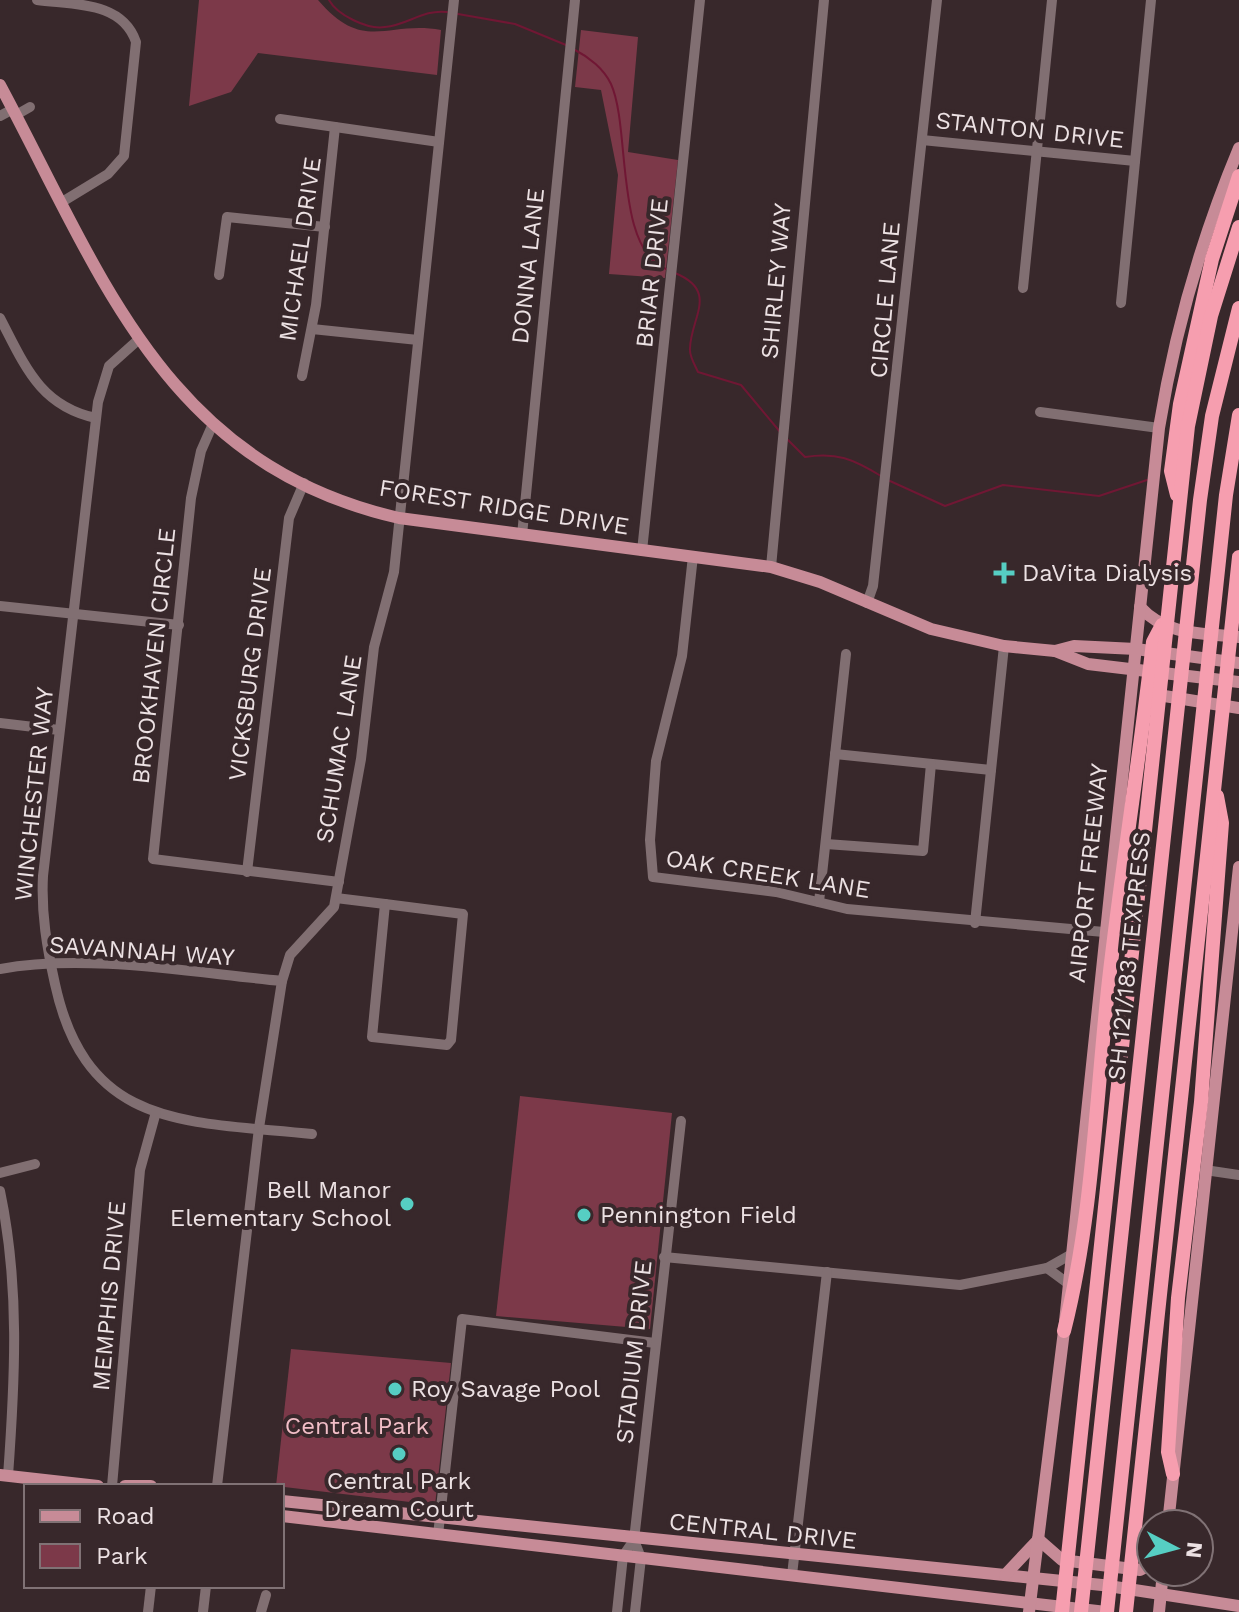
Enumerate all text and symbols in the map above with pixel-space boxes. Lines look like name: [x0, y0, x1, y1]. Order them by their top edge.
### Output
street label: STANTON DRIVE: [934, 106, 1126, 154]
street label: MICHAEL DRIVE: [273, 155, 327, 343]
street label: DONNA LANE: [506, 187, 550, 345]
street label: BRIAR DRIVE: [630, 197, 674, 349]
street label: SHIRLEY WAY: [755, 202, 797, 360]
street label: CIRCLE LANE: [864, 221, 906, 379]
street label: FOREST RIDGE DRIVE: [377, 473, 631, 541]
street label: BROOKHAVEN CIRCLE: [127, 527, 181, 785]
place label: DaVita Dialysis: [1022, 559, 1192, 587]
marker: DaVita Dialysis: [993, 562, 1015, 584]
street label: VICKSBURG DRIVE: [223, 566, 277, 782]
street label: SCHUMAC LANE: [310, 653, 368, 845]
street label: WINCHESTER WAY: [9, 685, 59, 903]
street label: AIRPORT FREEWAY: [1063, 762, 1113, 984]
street label: SH 121/183 TEXPRESS: [1102, 830, 1156, 1082]
street label: OAK CREEK LANE: [664, 844, 872, 904]
street label: SAVANNAH WAY: [48, 931, 236, 971]
place label: Bell Manor Elementary School: [170, 1176, 392, 1232]
marker: Bell Manor Elementary School: [398, 1195, 416, 1213]
street label: MEMPHIS DRIVE: [87, 1200, 131, 1392]
place label: Pennington Field: [600, 1201, 797, 1229]
marker: Pennington Field: [575, 1206, 593, 1224]
street label: STADIUM DRIVE: [610, 1259, 658, 1445]
place label: Roy Savage Pool: [411, 1375, 601, 1403]
marker: Roy Savage Pool: [386, 1380, 404, 1398]
park label: Central Park: [285, 1412, 430, 1440]
marker: Central Park Dream Court: [390, 1445, 408, 1463]
place label: Central Park Dream Court: [324, 1467, 474, 1523]
legend: [24, 1484, 284, 1588]
text: Road: [96, 1502, 155, 1530]
street label: CENTRAL DRIVE: [668, 1507, 858, 1555]
north arrow: [1135, 1508, 1215, 1588]
text: N: [1181, 1541, 1208, 1559]
text: Park: [96, 1542, 148, 1570]

